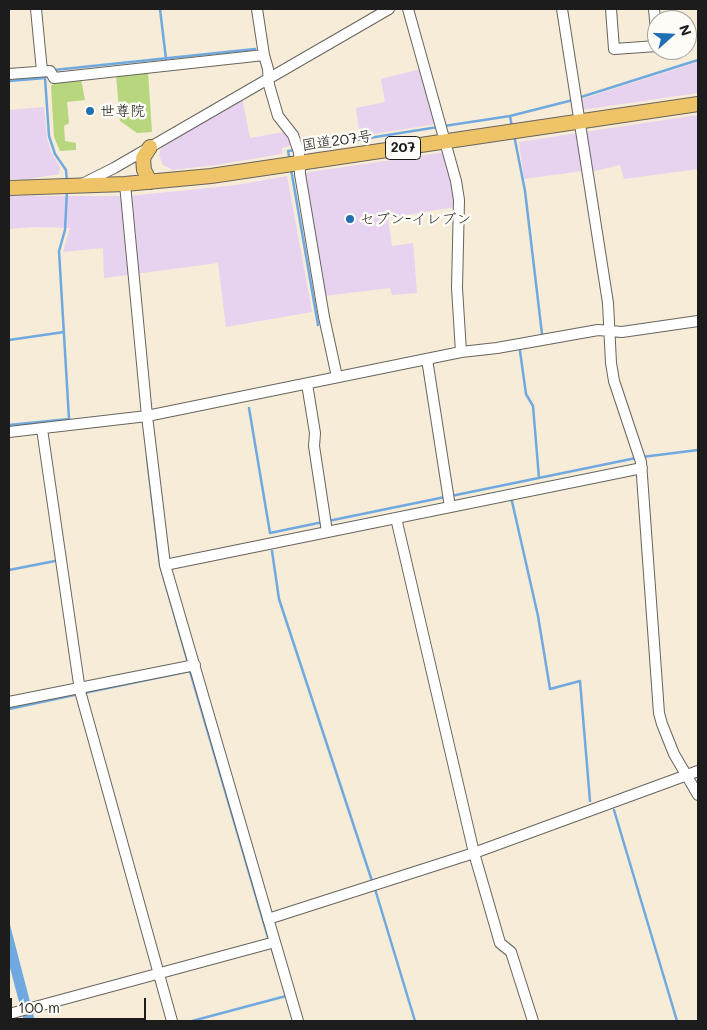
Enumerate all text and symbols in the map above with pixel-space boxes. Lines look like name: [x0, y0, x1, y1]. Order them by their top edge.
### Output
north arrow: [647, 10, 697, 60]
text: N: [675, 22, 696, 38]
place label: 世尊院: [100, 102, 145, 120]
marker: 世尊院: [84, 105, 96, 117]
street label: 国道207号: [301, 127, 373, 155]
road number: 207: [386, 136, 420, 160]
place label: セブン-イレブン: [360, 210, 471, 228]
marker: セブン-イレブン: [344, 213, 356, 225]
scale bar: [12, 988, 149, 1020]
text: 100 m: [18, 997, 60, 1017]

